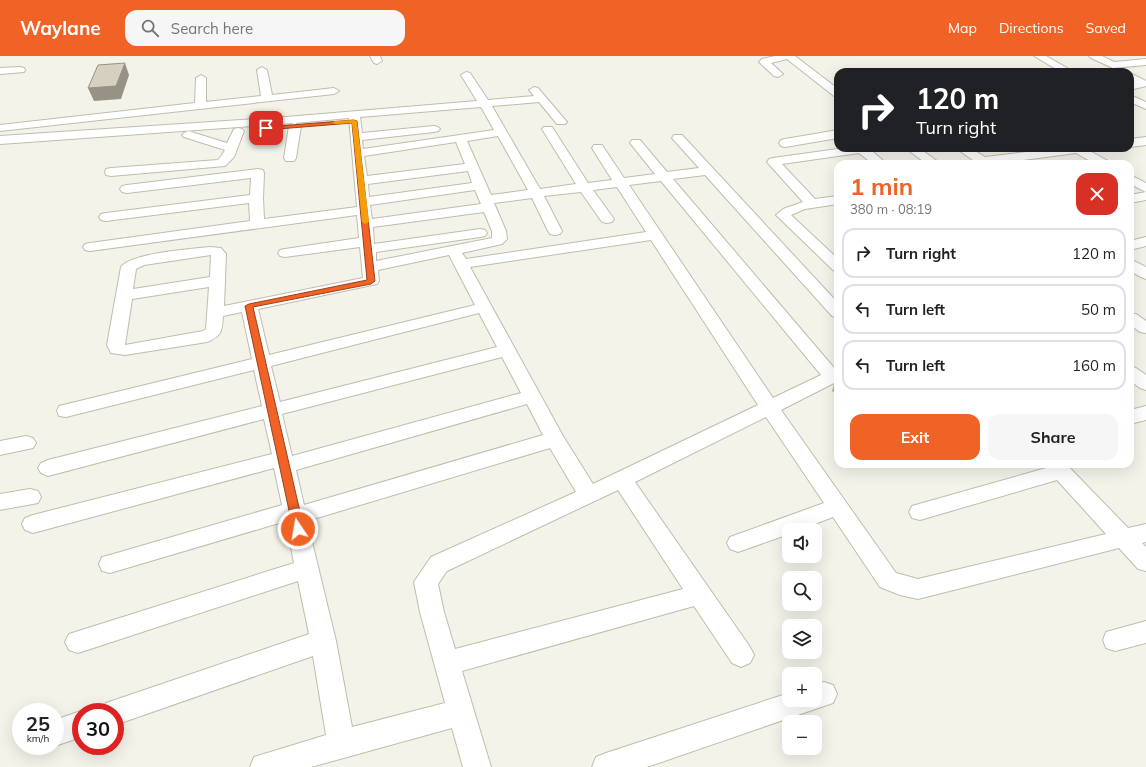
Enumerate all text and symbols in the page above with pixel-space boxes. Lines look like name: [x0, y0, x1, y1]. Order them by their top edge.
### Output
search box: [125, 10, 405, 46]
text: Waylane: [20, 16, 101, 40]
icon: search: [139, 17, 161, 39]
text: Search here: [171, 19, 253, 38]
text: Map: [948, 19, 977, 37]
text: Directions: [999, 19, 1064, 37]
text: Saved: [1086, 19, 1126, 37]
text: 120 m: [916, 81, 999, 116]
icon: right: [850, 84, 902, 136]
pin: [249, 111, 283, 145]
text: Turn right: [916, 116, 996, 139]
icon: arrive: [255, 117, 277, 139]
text: 1 min: [850, 171, 913, 201]
button: close: [1076, 173, 1118, 215]
text: 380 m · 08:19: [850, 201, 932, 217]
icon: right: [852, 242, 874, 264]
text: Turn right: [886, 244, 956, 263]
text: 120 m: [1072, 244, 1116, 263]
icon: left: [852, 298, 874, 320]
text: Turn left: [886, 300, 945, 319]
text: 50 m: [1081, 300, 1116, 319]
icon: left: [852, 354, 874, 376]
text: Turn left: [886, 356, 945, 375]
text: 160 m: [1072, 356, 1116, 375]
button: Exit: [850, 414, 980, 460]
button: Share: [988, 414, 1118, 460]
position arrow: [277, 508, 319, 550]
map controls: [782, 523, 822, 755]
button: sound: [782, 523, 822, 563]
button: search: [782, 571, 822, 611]
button: layers: [782, 619, 822, 659]
button: +: [782, 667, 822, 707]
speed limit sign: 30: [72, 703, 124, 755]
text: 25: [26, 711, 50, 736]
button: −: [782, 715, 822, 755]
text: km/h: [27, 732, 49, 745]

